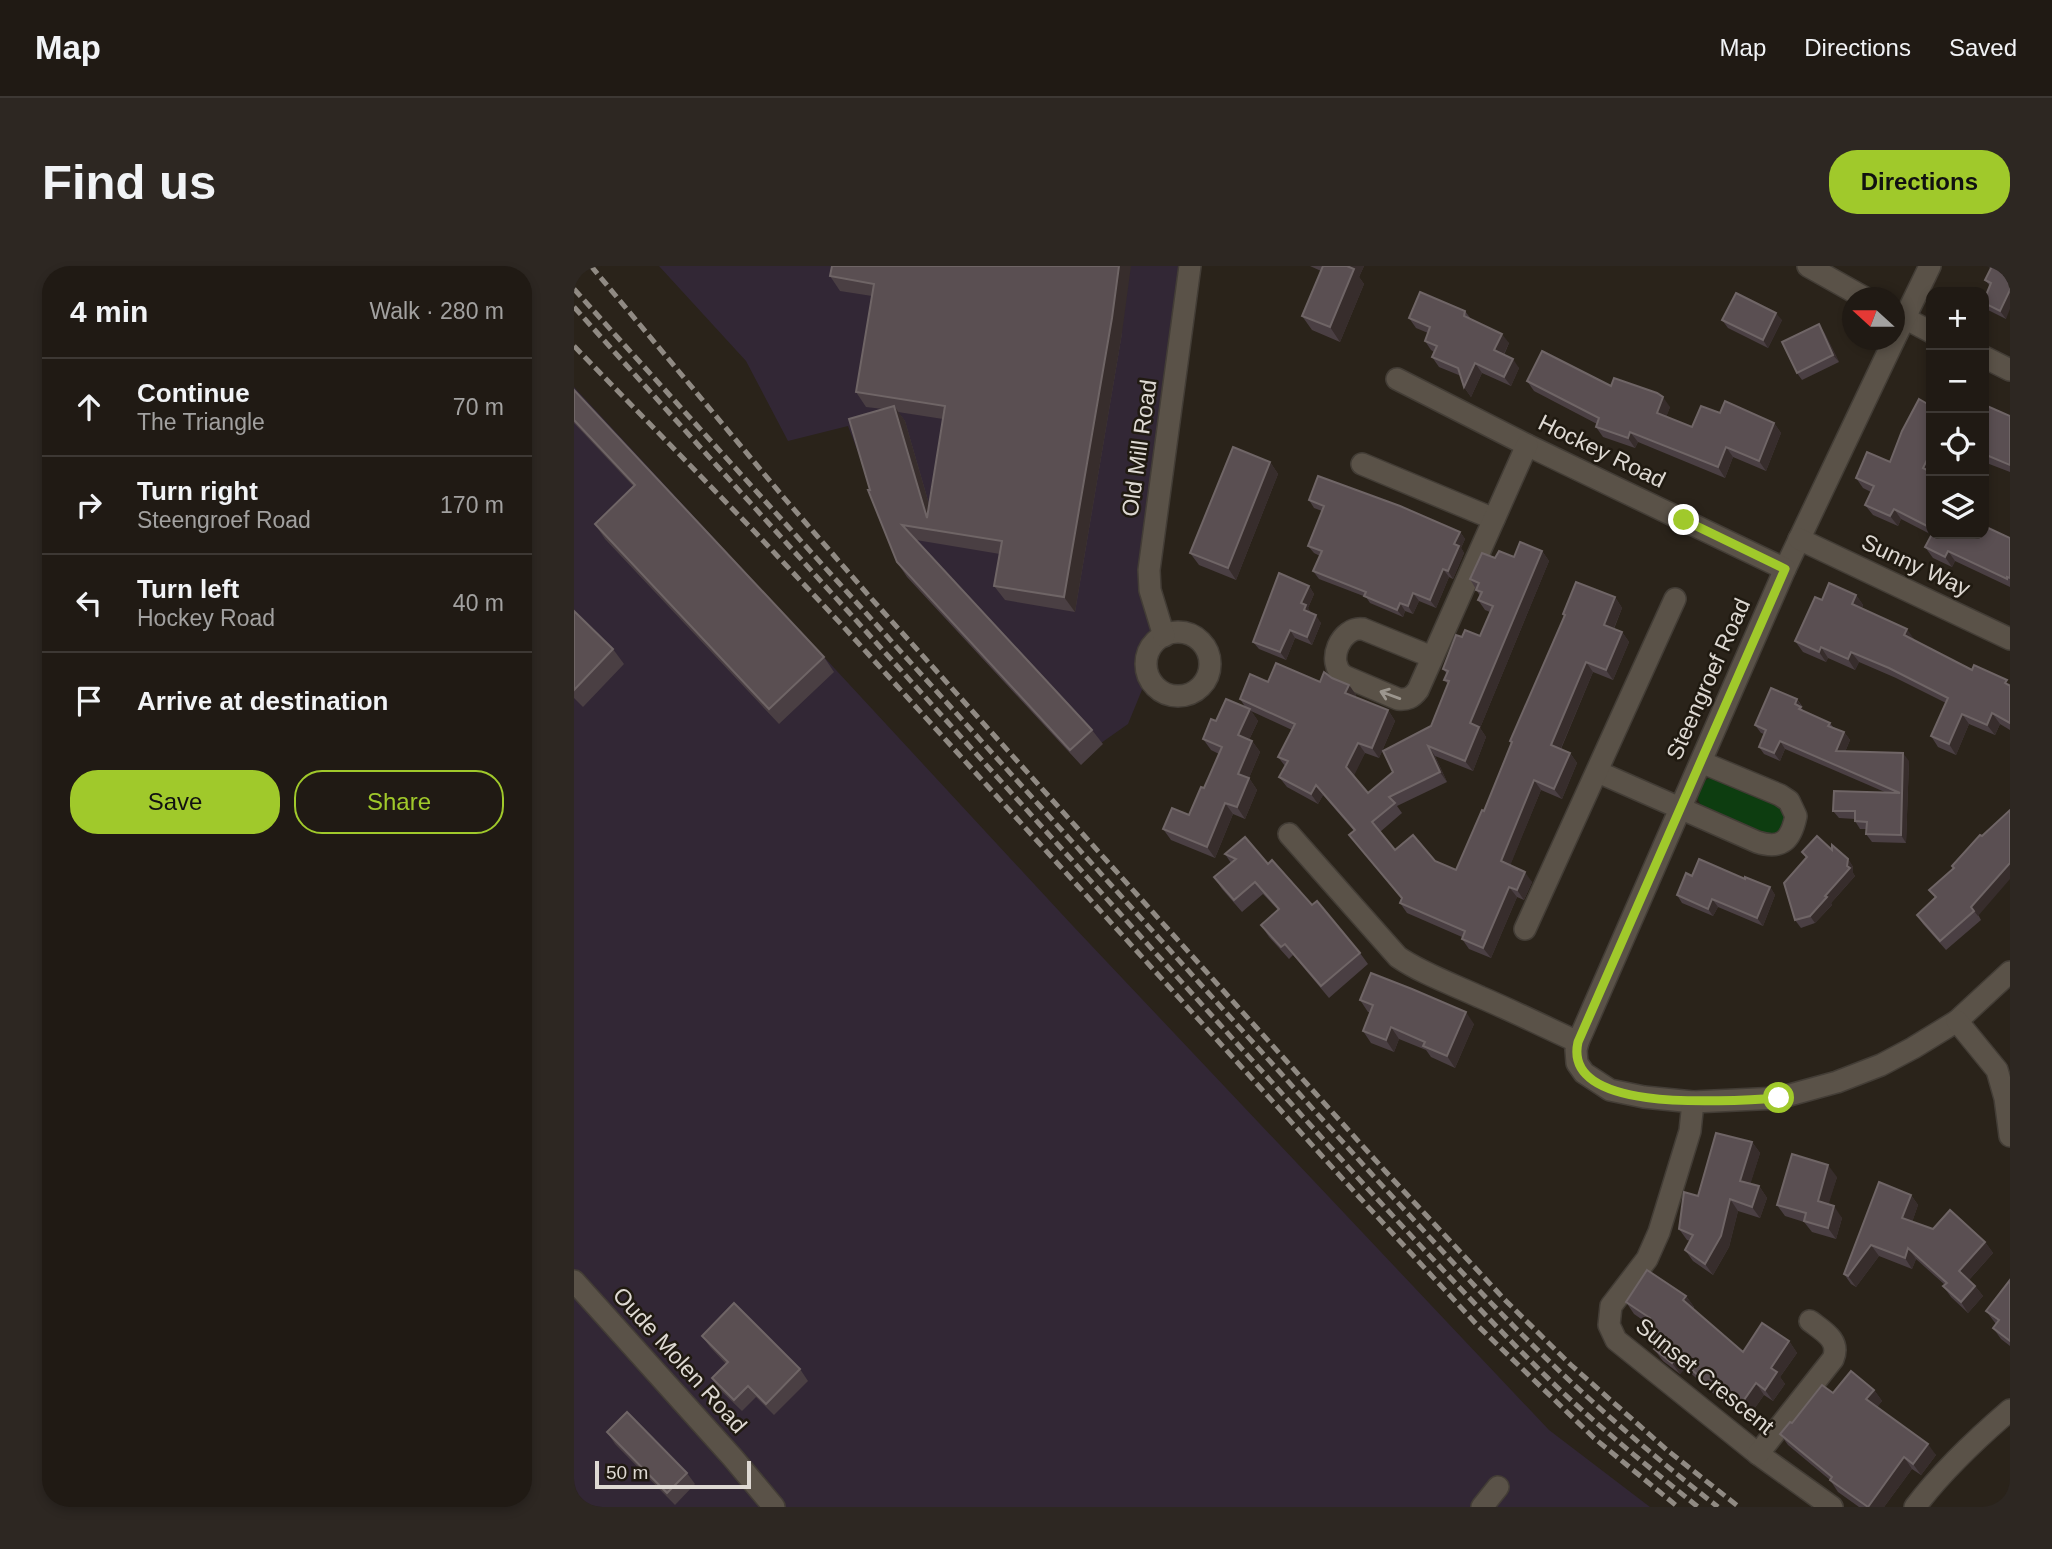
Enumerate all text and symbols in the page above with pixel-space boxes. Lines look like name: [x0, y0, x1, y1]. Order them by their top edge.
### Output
text: Map: [35, 29, 101, 66]
text: Map: [1720, 34, 1766, 61]
text: Directions: [1804, 34, 1911, 61]
text: Saved: [1949, 34, 2017, 61]
button: Directions: [1829, 150, 2010, 214]
text: Find us: [42, 155, 216, 209]
north arrow: [1842, 287, 1905, 350]
map controls: [1926, 287, 1989, 539]
button: +: [1926, 287, 1989, 350]
text: 4 min: [70, 295, 148, 328]
text: Walk · 280 m: [369, 298, 504, 324]
button: −: [1926, 350, 1989, 413]
text: Continue: [137, 378, 250, 408]
street label: Old Mill Road: [1117, 378, 1161, 518]
icon: ahead: [70, 388, 108, 426]
text: 70 m: [453, 394, 504, 420]
text: The Triangle: [137, 409, 265, 435]
street label: Hockey Road: [1534, 409, 1670, 493]
button: locate: [1926, 413, 1989, 476]
text: Turn right: [137, 476, 258, 506]
button: layers: [1926, 476, 1989, 539]
icon: right: [70, 486, 108, 524]
text: 170 m: [440, 492, 504, 518]
route end: [1668, 504, 1699, 535]
text: Steengroef Road: [137, 507, 311, 533]
street label: Sunny Way: [1858, 529, 1975, 602]
text: Turn left: [137, 574, 239, 604]
icon: left: [70, 584, 108, 622]
text: 40 m: [453, 590, 504, 616]
street label: Steengroef Road: [1661, 594, 1755, 764]
text: Hockey Road: [137, 605, 275, 631]
icon: arrive: [70, 682, 108, 720]
text: Arrive at destination: [137, 686, 388, 716]
one-way arrow: [1380, 688, 1401, 700]
button: Save: [70, 770, 280, 834]
button: Share: [294, 770, 504, 834]
route start: [1763, 1082, 1794, 1113]
street label: Oude Molen Road: [608, 1282, 752, 1438]
street label: Sunset Crescent: [1631, 1312, 1780, 1440]
scale bar: [595, 1458, 751, 1490]
text: 50 m: [606, 1462, 648, 1483]

